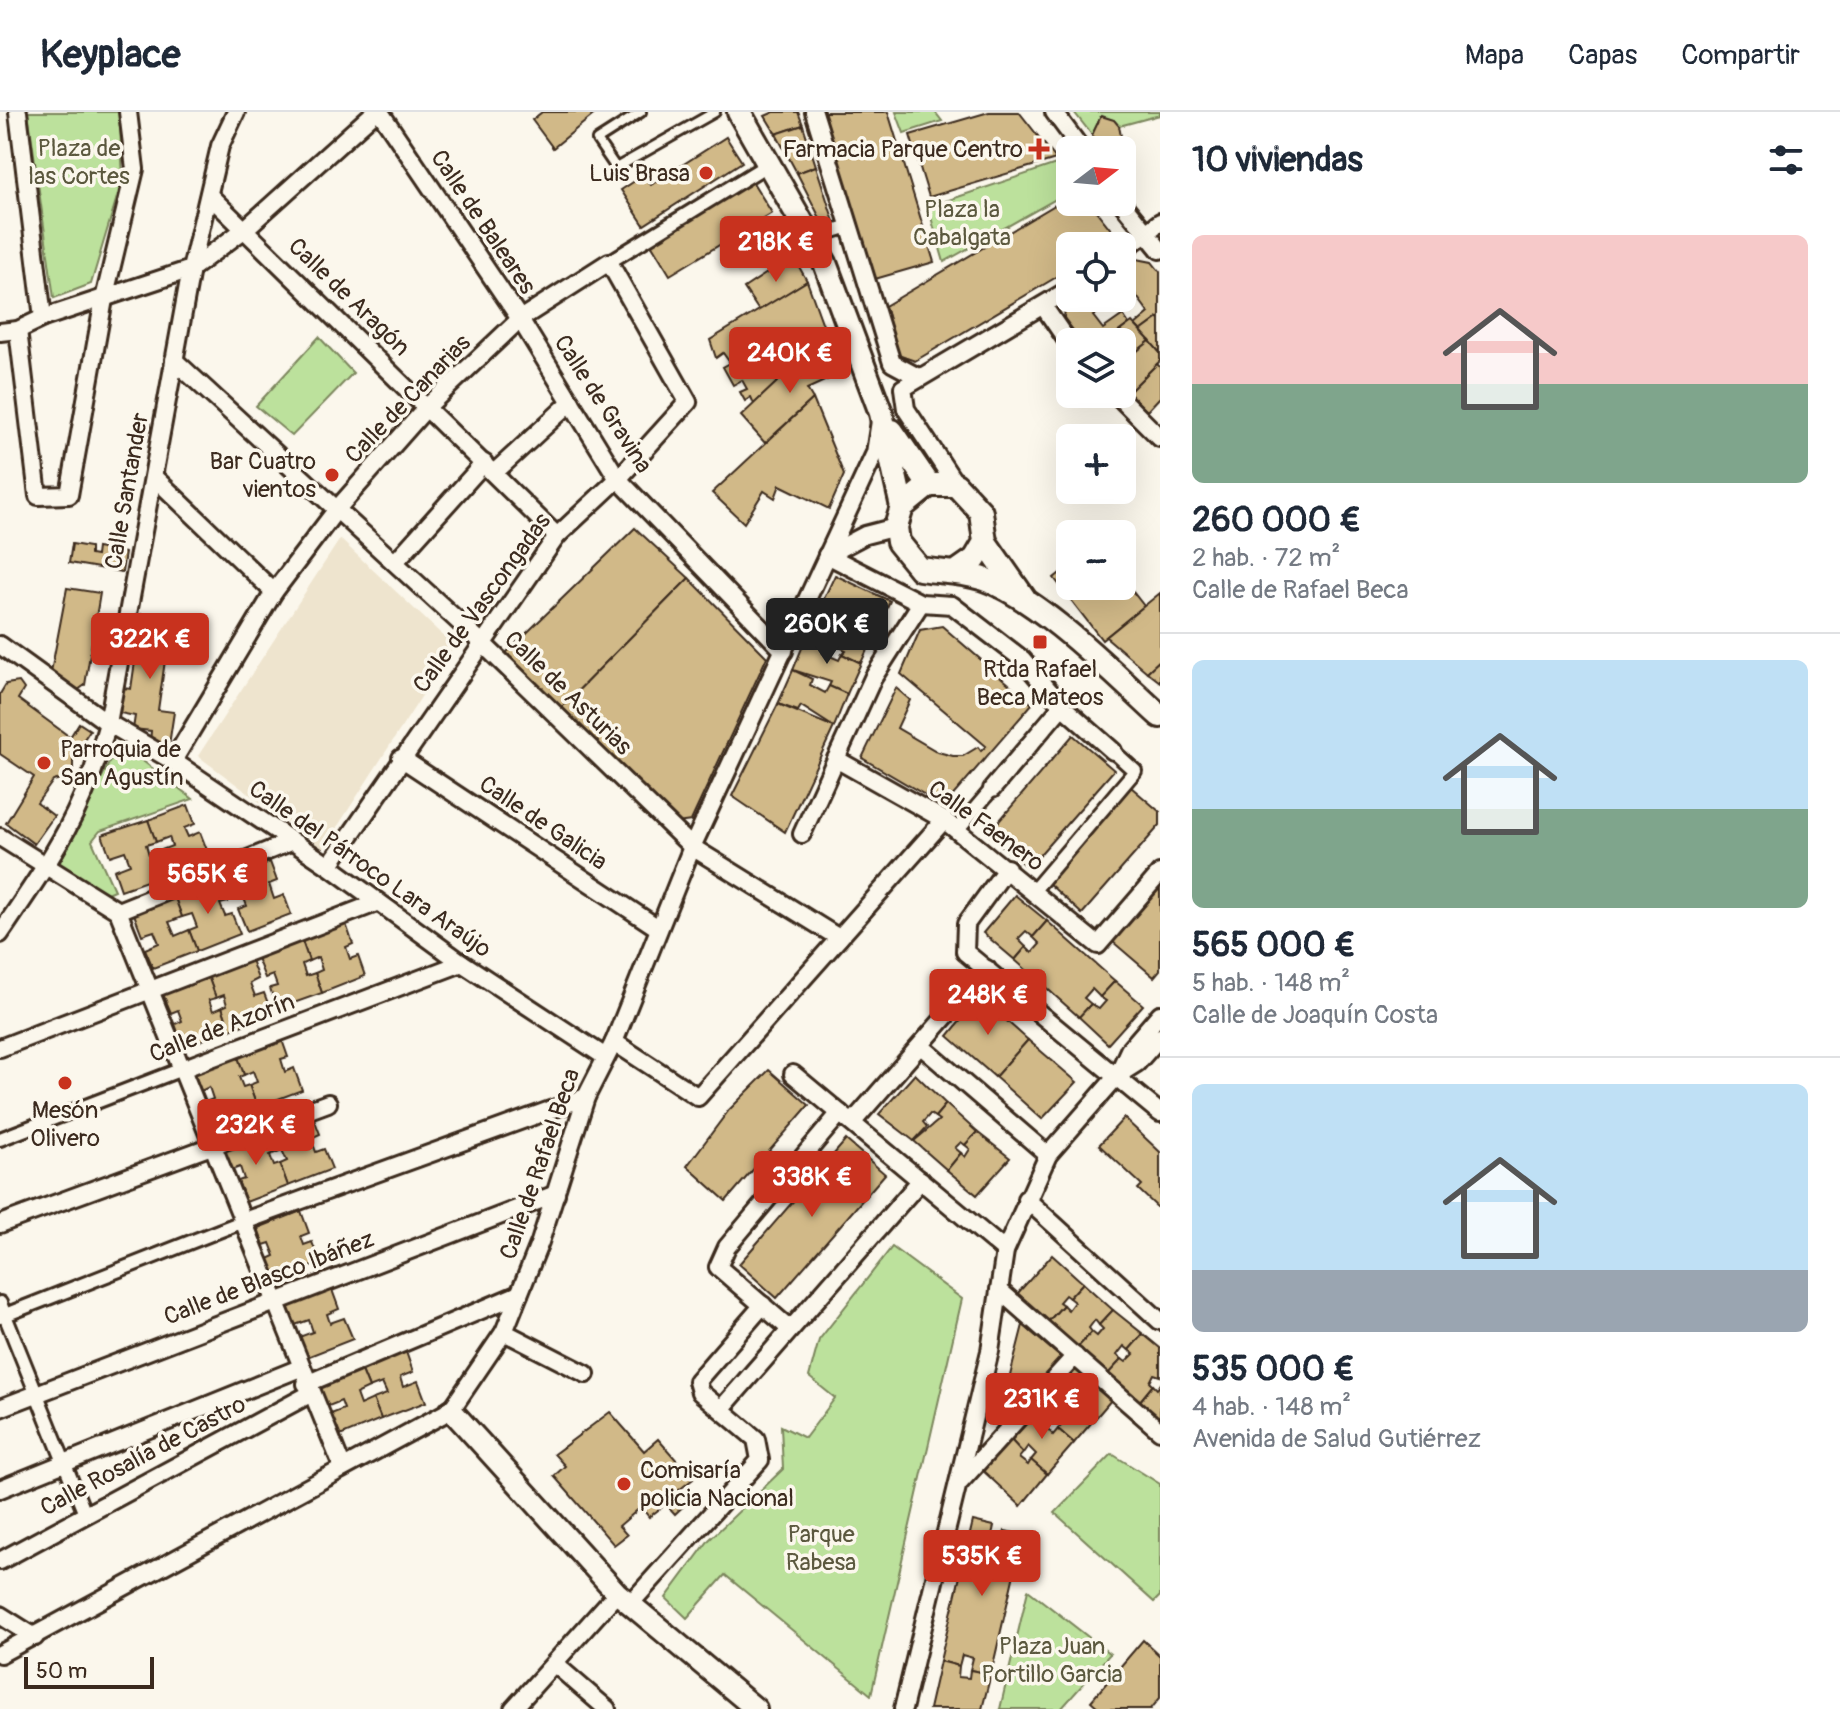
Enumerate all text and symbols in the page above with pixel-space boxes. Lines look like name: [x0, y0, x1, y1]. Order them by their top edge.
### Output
text: Keyplace: [40, 31, 181, 79]
text: Mapa: [1465, 38, 1524, 73]
text: Capas: [1568, 38, 1637, 73]
text: Compartir: [1681, 38, 1800, 73]
park label: Plaza de las Cortes: [28, 134, 130, 191]
place label: Farmacia Parque Centro: [782, 135, 1023, 164]
north arrow: [1056, 136, 1136, 216]
map controls: [1056, 136, 1136, 600]
icon: filters: [1764, 138, 1808, 182]
text: 10 viviendas: [1192, 139, 1363, 182]
marker: Farmacia Parque Centro: [1030, 140, 1048, 158]
street label: Calle de Baleares: [424, 144, 542, 300]
place label: Luis Brasa: [589, 159, 690, 188]
marker: Luis Brasa: [697, 164, 715, 182]
park label: Plaza la Cabalgata: [913, 195, 1011, 252]
pin: 218K €: [711, 216, 841, 284]
text: 218K €: [738, 226, 814, 258]
street label: Calle de Aragón: [282, 232, 416, 362]
button: locate: [1056, 232, 1136, 312]
icon: home: [1428, 287, 1572, 431]
pin: 240K €: [725, 327, 855, 395]
street label: Calle de Canarias: [339, 328, 477, 470]
button: layers: [1056, 328, 1136, 408]
street label: Calle de Gravina: [548, 330, 658, 478]
text: 240K €: [747, 337, 833, 369]
street label: Calle Santander: [99, 410, 155, 571]
button: +: [1056, 424, 1136, 504]
place label: Bar Cuatro vientos: [210, 447, 316, 504]
marker: Bar Cuatro vientos: [323, 466, 341, 484]
text: 260 000 €: [1192, 499, 1361, 542]
street label: Calle de Vascongadas: [407, 507, 557, 699]
button: −: [1056, 520, 1136, 600]
text: 2 hab. · 72 m²: [1192, 542, 1341, 574]
text: Calle de Rafael Beca: [1192, 574, 1409, 606]
pin: 260K €: [762, 598, 892, 666]
text: 260K €: [784, 608, 870, 640]
pin: 322K €: [85, 613, 215, 681]
text: 322K €: [109, 623, 191, 655]
street label: Calle de Asturias: [498, 625, 638, 761]
marker: Rtda Rafael Beca Mateos: [1031, 633, 1049, 651]
place label: Rtda Rafael Beca Mateos: [977, 655, 1104, 712]
icon: home: [1428, 712, 1572, 856]
place label: Parroquia de San Agustín: [60, 735, 184, 792]
marker: Parroquia de San Agustín: [35, 754, 53, 772]
street label: Calle de Galicia: [473, 770, 613, 876]
street label: Calle del Párroco Lara Araújo: [243, 774, 497, 964]
street label: Calle Faenero: [922, 774, 1050, 878]
pin: 565K €: [143, 848, 273, 916]
text: 565K €: [167, 858, 249, 890]
text: 565 000 €: [1192, 924, 1356, 967]
text: 5 hab. · 148 m²: [1192, 967, 1350, 999]
pin: 248K €: [923, 969, 1053, 1037]
text: 248K €: [947, 979, 1029, 1011]
street label: Calle de Azorín: [145, 987, 299, 1069]
text: Calle de Joaquín Costa: [1192, 999, 1438, 1031]
street label: Calle de Rafael Beca: [494, 1065, 586, 1263]
marker: Mesón Olivero: [56, 1074, 74, 1092]
place label: Mesón Olivero: [30, 1096, 100, 1153]
pin: 232K €: [191, 1099, 321, 1167]
text: 232K €: [215, 1109, 297, 1141]
icon: home: [1428, 1136, 1572, 1280]
pin: 338K €: [747, 1151, 877, 1219]
text: 338K €: [772, 1161, 852, 1193]
street label: Calle de Blasco Ibáñez: [160, 1225, 378, 1331]
text: 535 000 €: [1192, 1348, 1355, 1391]
pin: 231K €: [977, 1373, 1107, 1441]
text: 231K €: [1004, 1383, 1080, 1415]
street label: Calle Rosalía de Castro: [35, 1390, 251, 1522]
text: 4 hab. · 148 m²: [1192, 1391, 1351, 1423]
text: Avenida de Salud Gutiérrez: [1192, 1423, 1481, 1455]
place label: Comisaría policia Nacional: [640, 1456, 794, 1513]
marker: Comisaría policia Nacional: [615, 1475, 633, 1493]
park label: Parque Rabesa: [786, 1520, 856, 1577]
pin: 535K €: [917, 1530, 1047, 1598]
text: 535K €: [941, 1540, 1023, 1572]
park label: Plaza Juan Portillo Garcia: [981, 1632, 1123, 1689]
scale bar: [24, 1653, 154, 1689]
text: 50 m: [36, 1657, 87, 1685]

